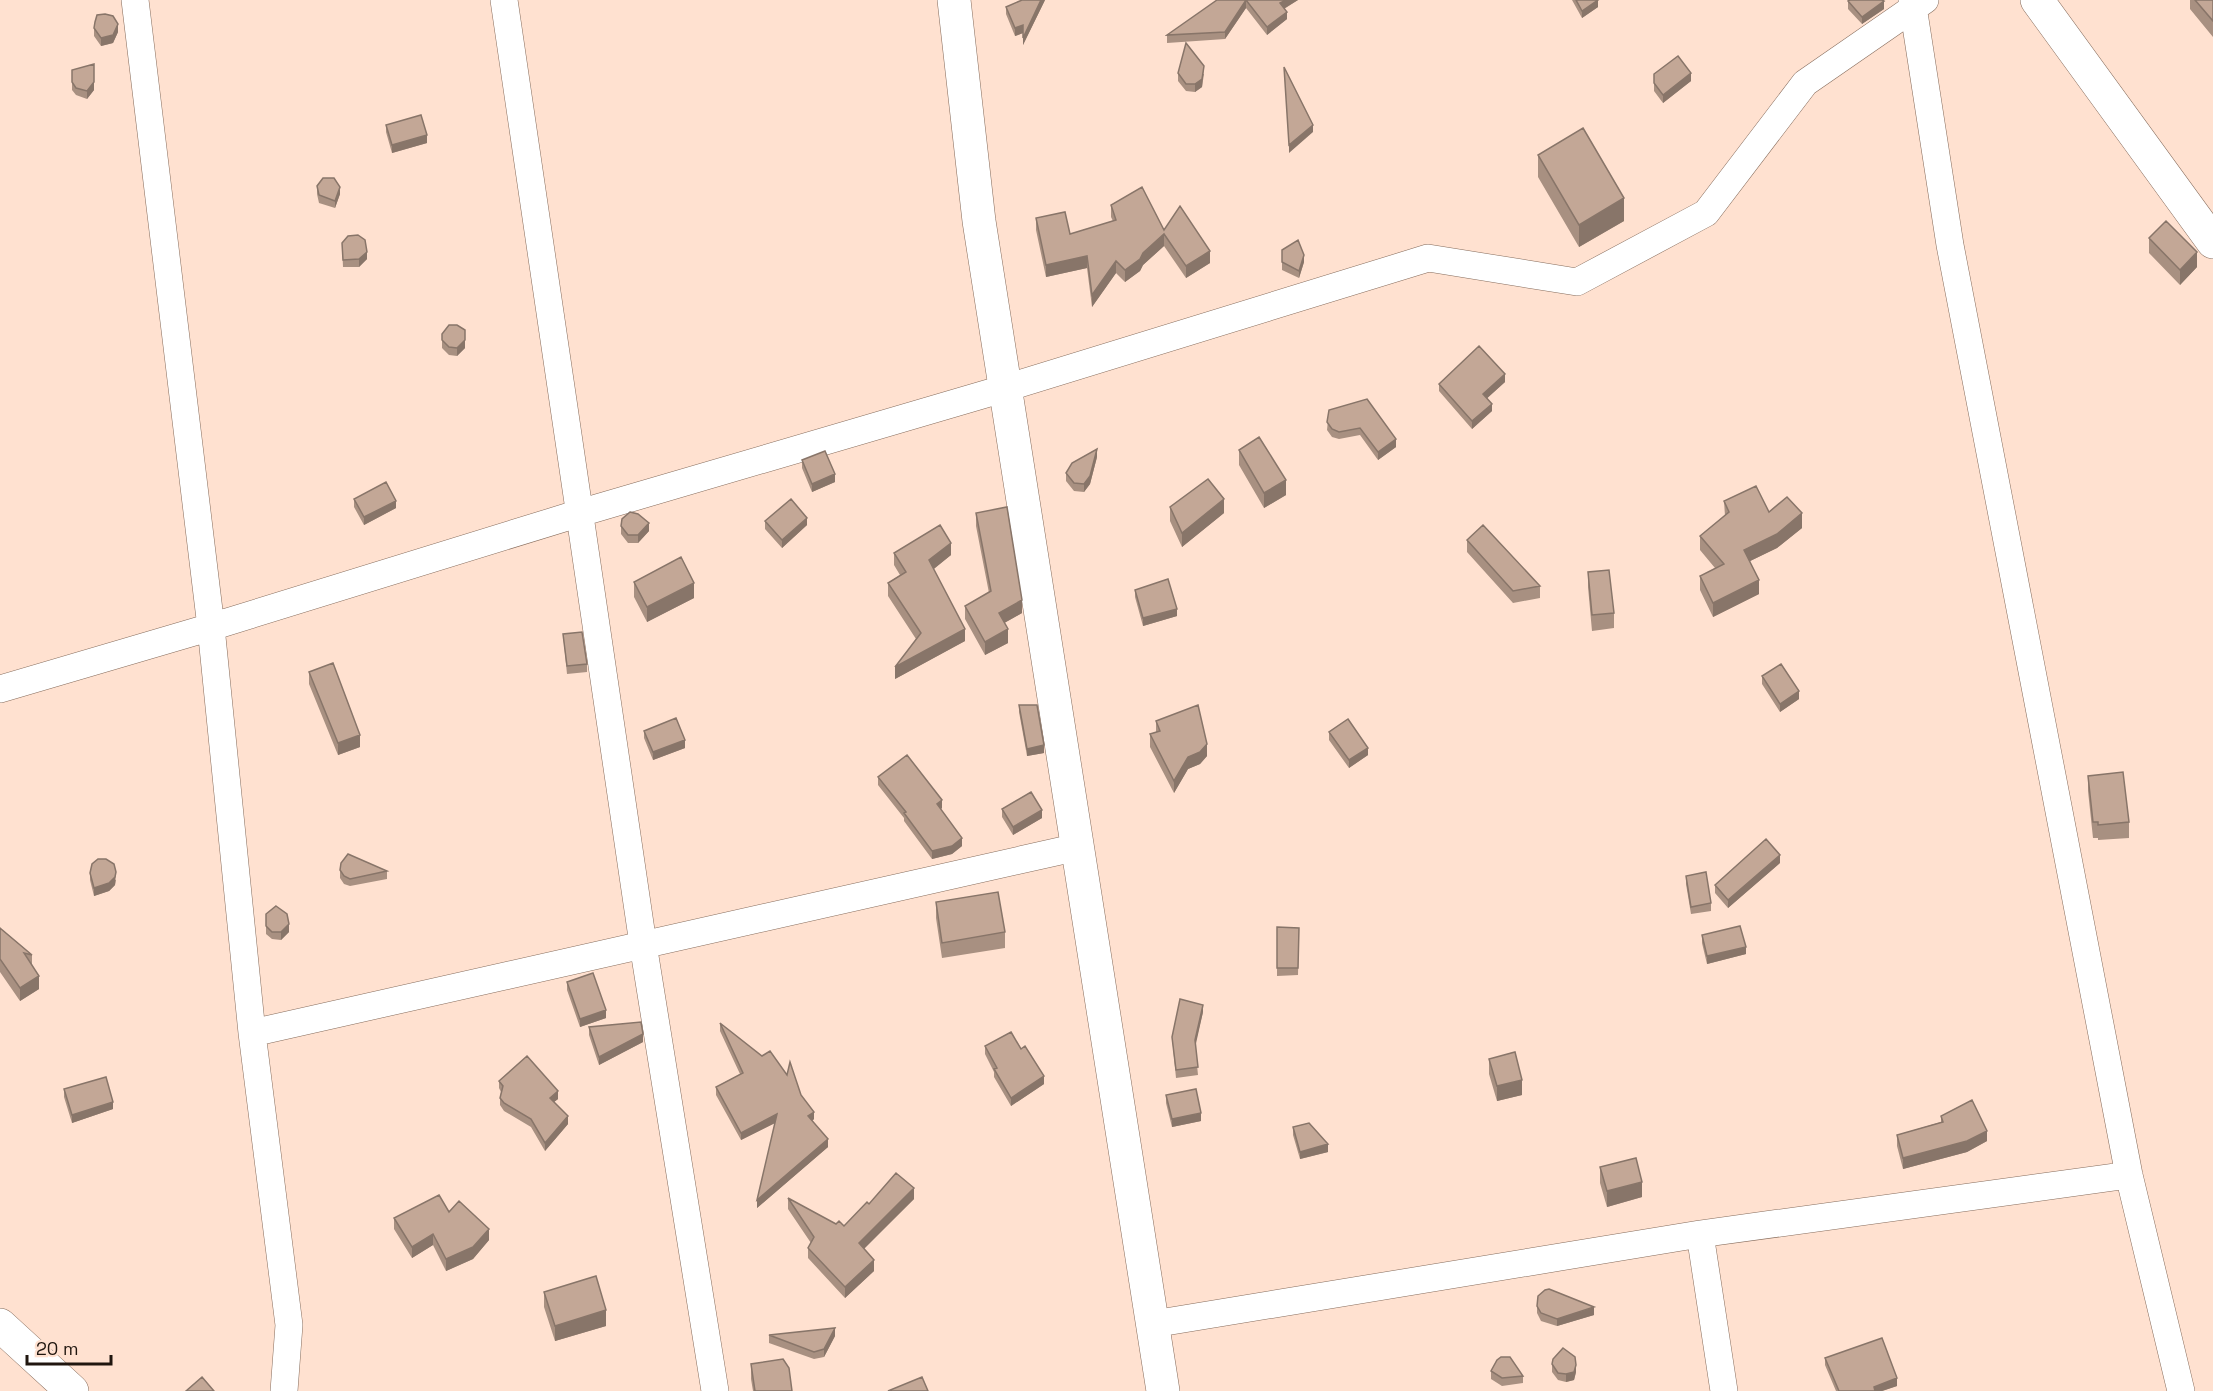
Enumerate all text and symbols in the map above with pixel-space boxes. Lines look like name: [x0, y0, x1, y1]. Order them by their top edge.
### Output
scale bar: [27, 1328, 111, 1366]
text: 20 m: [36, 1337, 79, 1360]

